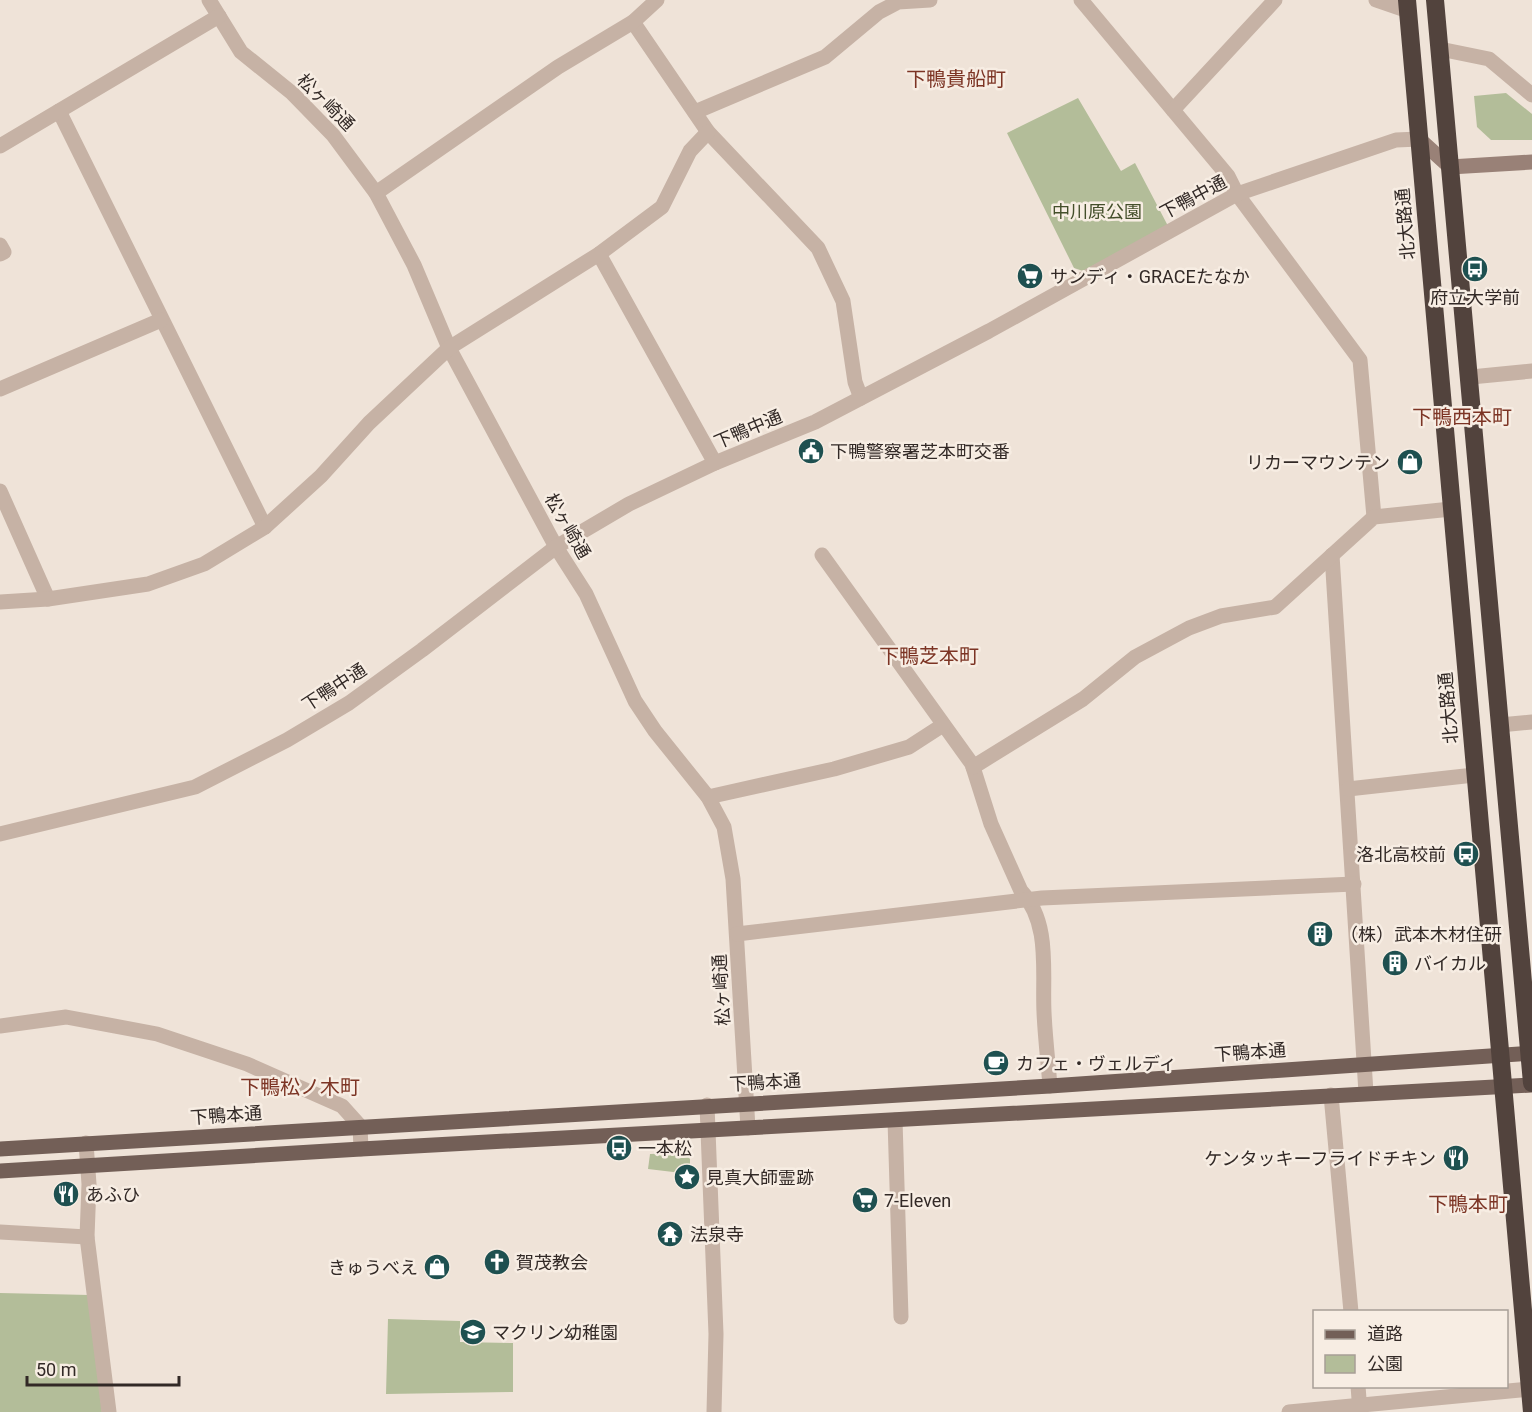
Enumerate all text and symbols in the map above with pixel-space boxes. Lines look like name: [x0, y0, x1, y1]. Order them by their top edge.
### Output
district label: 下鴨貴船町: [906, 67, 1006, 91]
street label: 松ヶ崎通: [293, 69, 359, 135]
street label: 下鴨中通: [1156, 171, 1230, 223]
street label: 北大路通: [1391, 187, 1419, 261]
park label: 中川原公園: [1052, 201, 1142, 222]
bus stop icon: 府立大学前: [1460, 254, 1490, 284]
supermarket icon: サンディ・GRACEたなか: [1015, 261, 1045, 291]
place label: サンディ・GRACEたなか: [1050, 266, 1250, 287]
place label: 府立大学前: [1430, 287, 1520, 308]
street label: 下鴨中通: [711, 405, 785, 453]
district label: 下鴨西本町: [1412, 405, 1512, 429]
public building icon: 下鴨警察署芝本町交番: [796, 436, 826, 466]
place label: 下鴨警察署芝本町交番: [830, 441, 1010, 462]
shop icon: リカーマウンテン: [1395, 447, 1425, 477]
place label: リカーマウンテン: [1246, 452, 1390, 473]
street label: 松ヶ崎通: [541, 490, 595, 562]
district label: 下鴨芝本町: [879, 644, 979, 668]
street label: 下鴨中通: [298, 659, 370, 715]
street label: 北大路通: [1434, 671, 1462, 745]
bus stop icon: 洛北高校前: [1451, 839, 1481, 869]
place label: 洛北高校前: [1356, 844, 1446, 865]
building icon: （株）武本木材住研: [1305, 919, 1335, 949]
place label: （株）武本木材住研: [1340, 924, 1502, 945]
building icon: バイカル: [1380, 948, 1410, 978]
street label: 松ヶ崎通: [709, 953, 733, 1027]
place label: バイカル: [1414, 953, 1486, 974]
street label: 下鴨本通: [1213, 1039, 1287, 1065]
cafe icon: カフェ・ヴェルディ: [981, 1048, 1011, 1078]
place label: カフェ・ヴェルディ: [1016, 1053, 1177, 1074]
street label: 下鴨本通: [728, 1070, 802, 1094]
district label: 下鴨松ノ木町: [240, 1075, 360, 1099]
street label: 下鴨本通: [189, 1102, 263, 1128]
bus stop icon: 一本松: [604, 1133, 634, 1163]
place label: 一本松: [638, 1138, 692, 1159]
restaurant icon: ケンタッキーフライドチキン: [1441, 1143, 1471, 1173]
place label: ケンタッキーフライドチキン: [1204, 1148, 1436, 1169]
place icon: 見真大師霊跡: [672, 1162, 702, 1192]
place label: 見真大師霊跡: [706, 1167, 814, 1188]
restaurant icon: あふひ: [51, 1179, 81, 1209]
place label: あふひ: [86, 1184, 140, 1205]
supermarket icon: 7-Eleven: [850, 1185, 880, 1215]
place label: 7-Eleven: [884, 1190, 951, 1211]
district label: 下鴨本町: [1428, 1192, 1508, 1216]
temple icon: 法泉寺: [655, 1219, 685, 1249]
place label: 法泉寺: [690, 1224, 744, 1245]
church icon: 賀茂教会: [482, 1247, 512, 1277]
shop icon: きゅうべえ: [422, 1252, 452, 1282]
place label: 賀茂教会: [516, 1252, 588, 1273]
place label: きゅうべえ: [328, 1257, 418, 1278]
legend: [1313, 1310, 1508, 1388]
school or university icon: マクリン幼稚園: [458, 1317, 488, 1347]
place label: マクリン幼稚園: [492, 1322, 618, 1343]
text: 道路: [1367, 1323, 1403, 1344]
scale bar: [27, 1349, 178, 1387]
text: 公園: [1367, 1353, 1403, 1374]
text: 50 m: [36, 1359, 76, 1380]

